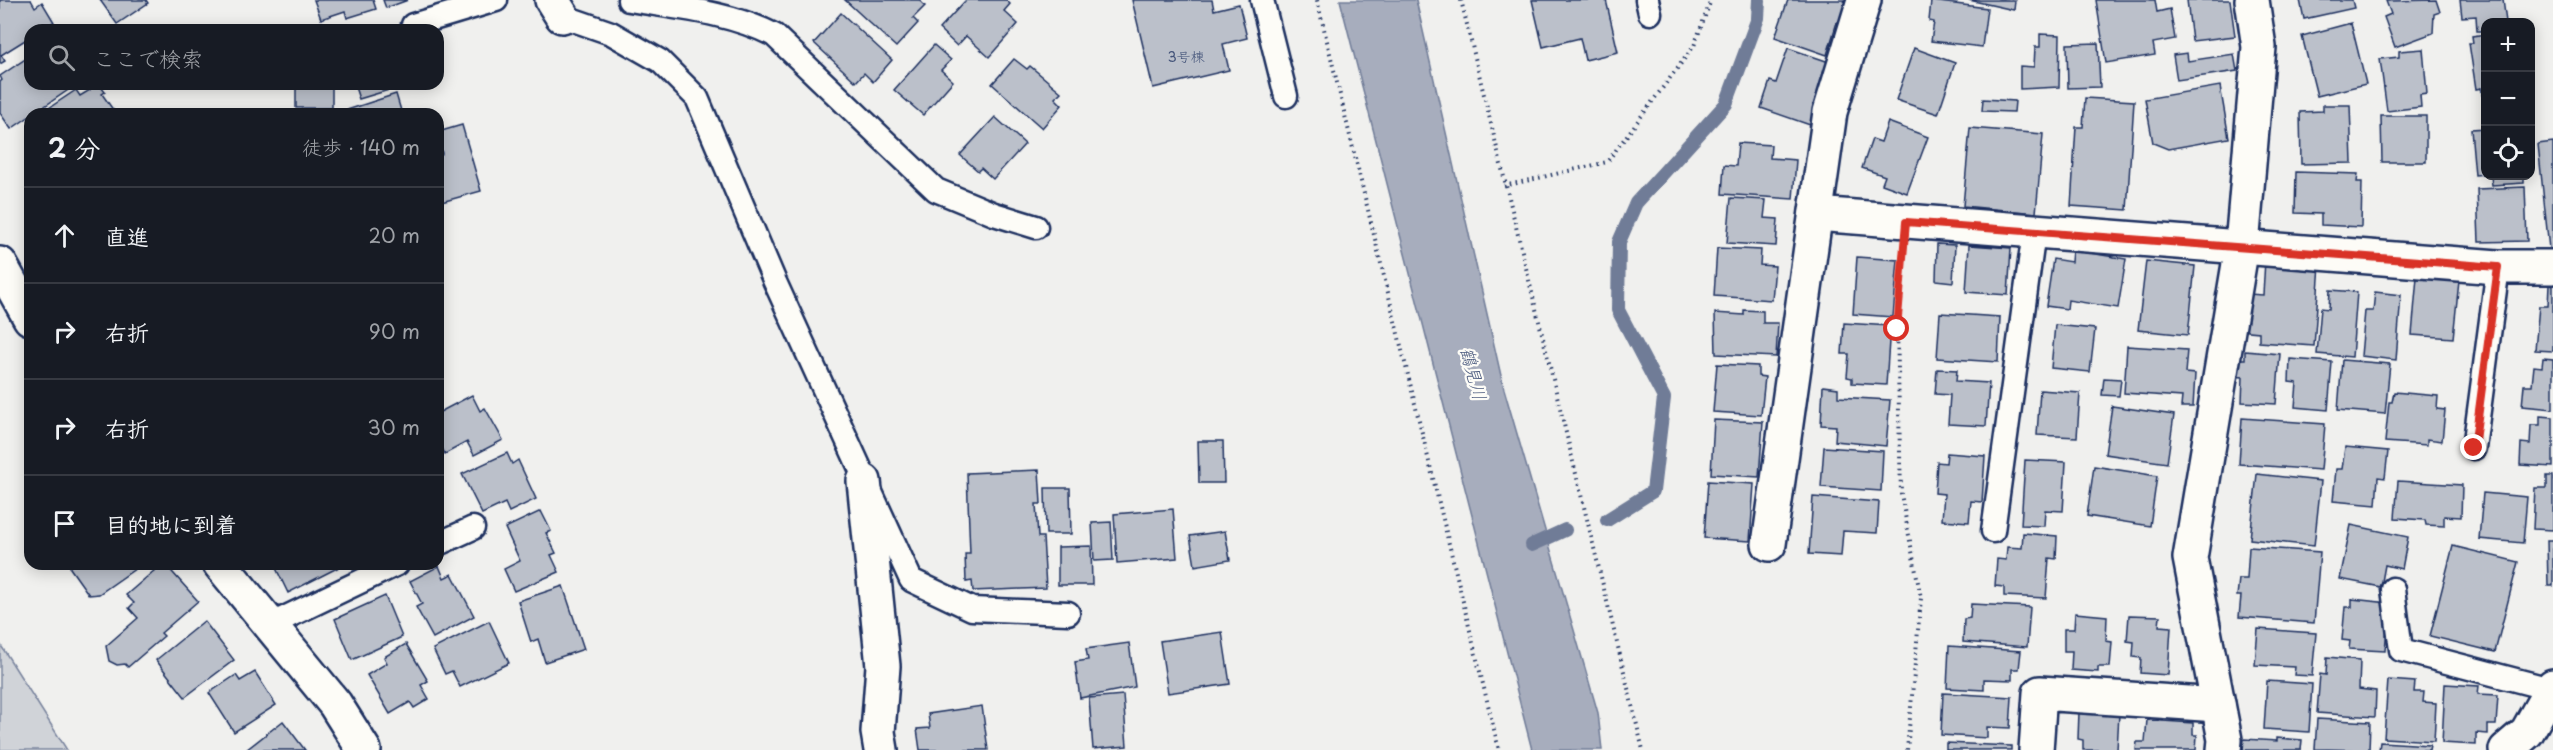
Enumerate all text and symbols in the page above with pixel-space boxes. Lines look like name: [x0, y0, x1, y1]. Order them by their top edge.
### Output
map controls: [2481, 18, 2535, 180]
button: +: [2481, 18, 2535, 72]
search box: [24, 24, 444, 90]
icon: search: [45, 41, 78, 74]
text: ここで検索: [93, 41, 203, 74]
house number: 3号棟: [1167, 46, 1206, 67]
button: −: [2481, 72, 2535, 126]
button: locate: [2481, 126, 2535, 180]
text: 2 分: [48, 128, 101, 167]
text: 徒歩 · 140 m: [302, 132, 420, 162]
icon: ahead: [48, 219, 81, 252]
text: 直進: [105, 219, 149, 252]
text: 20 m: [368, 220, 420, 250]
icon: right: [48, 315, 81, 348]
text: 右折: [105, 315, 149, 348]
route start: [1883, 315, 1909, 341]
text: 90 m: [369, 316, 420, 346]
water label: 鶴見川: [1454, 344, 1494, 403]
icon: right: [48, 411, 81, 444]
text: 右折: [105, 411, 149, 444]
text: 30 m: [367, 412, 420, 442]
route end: [2460, 434, 2486, 460]
icon: arrive: [48, 507, 81, 540]
text: 目的地に到着: [105, 507, 237, 540]

